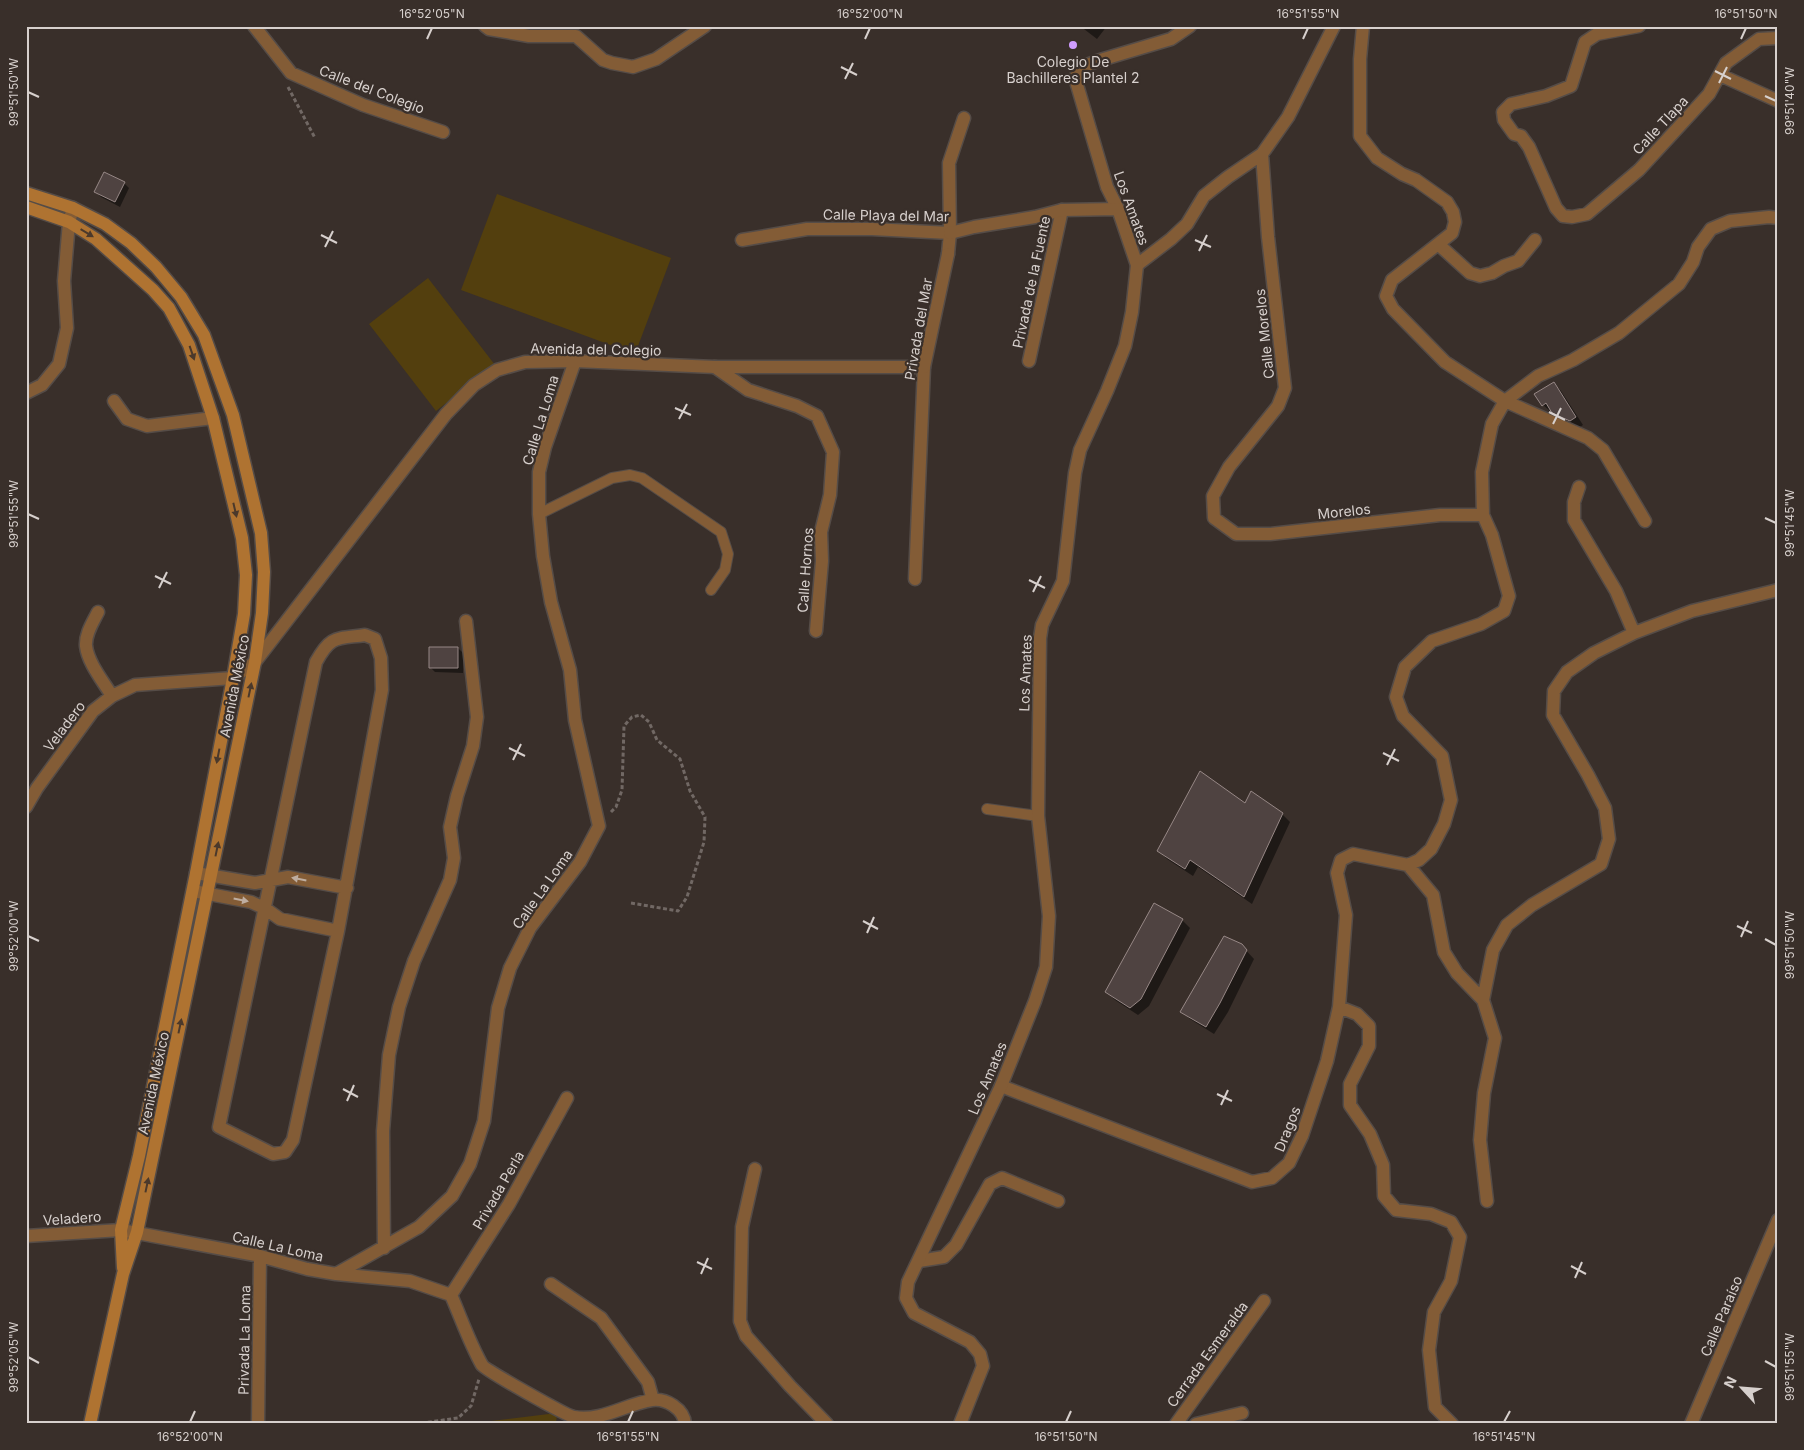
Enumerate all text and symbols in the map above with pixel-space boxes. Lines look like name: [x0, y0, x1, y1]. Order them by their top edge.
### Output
text: 16°52'05"N: [399, 6, 465, 21]
text: 16°52'00"N: [837, 6, 903, 21]
text: 16°51'55"N: [1277, 6, 1339, 21]
text: 16°51'50"N: [1714, 6, 1778, 21]
marker: Colegio De Bachilleres Plantel 2: [1067, 39, 1079, 51]
place label: Colegio De Bachilleres Plantel 2: [1006, 53, 1140, 86]
text: 99°51'50"W: [6, 58, 21, 126]
street label: Calle del Colegio: [317, 61, 427, 117]
text: 99°51'40"W: [1782, 67, 1797, 135]
street label: Calle Tlapa: [1629, 92, 1691, 158]
street label: Los Amates: [1111, 169, 1153, 247]
street label: Calle Playa del Mar: [823, 205, 949, 225]
street label: Privada de la Fuente: [1009, 214, 1053, 350]
one-way arrow: [80, 229, 93, 238]
street label: Privada del Mar: [901, 276, 935, 382]
street label: Calle Morelos: [1251, 288, 1277, 380]
street label: Avenida del Colegio: [530, 339, 662, 359]
one-way arrow: [189, 346, 196, 361]
street label: Calle La Loma: [518, 373, 562, 467]
text: 99°51'55"W: [6, 480, 21, 548]
text: 99°51'45"W: [1782, 489, 1797, 557]
street label: Morelos: [1317, 500, 1371, 522]
one-way arrow: [231, 502, 239, 517]
street label: Calle Hornos: [794, 527, 816, 613]
street label: Avenida México: [216, 633, 252, 739]
street label: Los Amates: [1015, 634, 1035, 712]
one-way arrow: [246, 682, 254, 698]
street label: Veladero: [40, 698, 88, 754]
one-way arrow: [214, 749, 222, 765]
one-way arrow: [213, 842, 221, 857]
street label: Calle La Loma: [508, 846, 576, 932]
one-way arrow: [290, 875, 306, 883]
one-way arrow: [233, 897, 249, 905]
text: 99°52'00"W: [6, 900, 21, 972]
text: 99°51'50"W: [1782, 911, 1797, 979]
one-way arrow: [177, 1017, 185, 1033]
street label: Avenida México: [134, 1030, 172, 1136]
street label: Los Amates: [964, 1039, 1010, 1117]
street label: Dragos: [1270, 1104, 1304, 1154]
street label: Privada Perla: [469, 1148, 527, 1232]
one-way arrow: [143, 1177, 151, 1192]
street label: Veladero: [42, 1207, 102, 1229]
street label: Calle La Loma: [231, 1227, 325, 1265]
street label: Calle Paraíso: [1696, 1273, 1746, 1359]
street label: Privada La Loma: [235, 1285, 253, 1395]
street label: Cerrada Esmeralda: [1163, 1298, 1251, 1410]
text: 99°52'05"W: [6, 1321, 21, 1392]
text: 99°51'55"W: [1782, 1333, 1797, 1401]
north arrow: [1716, 1362, 1766, 1412]
text: N: [1720, 1374, 1740, 1391]
text: 16°52'00"N: [157, 1429, 223, 1444]
text: 16°51'55"N: [597, 1429, 659, 1444]
text: 16°51'50"N: [1034, 1429, 1098, 1444]
text: 16°51'45"N: [1473, 1429, 1535, 1444]

